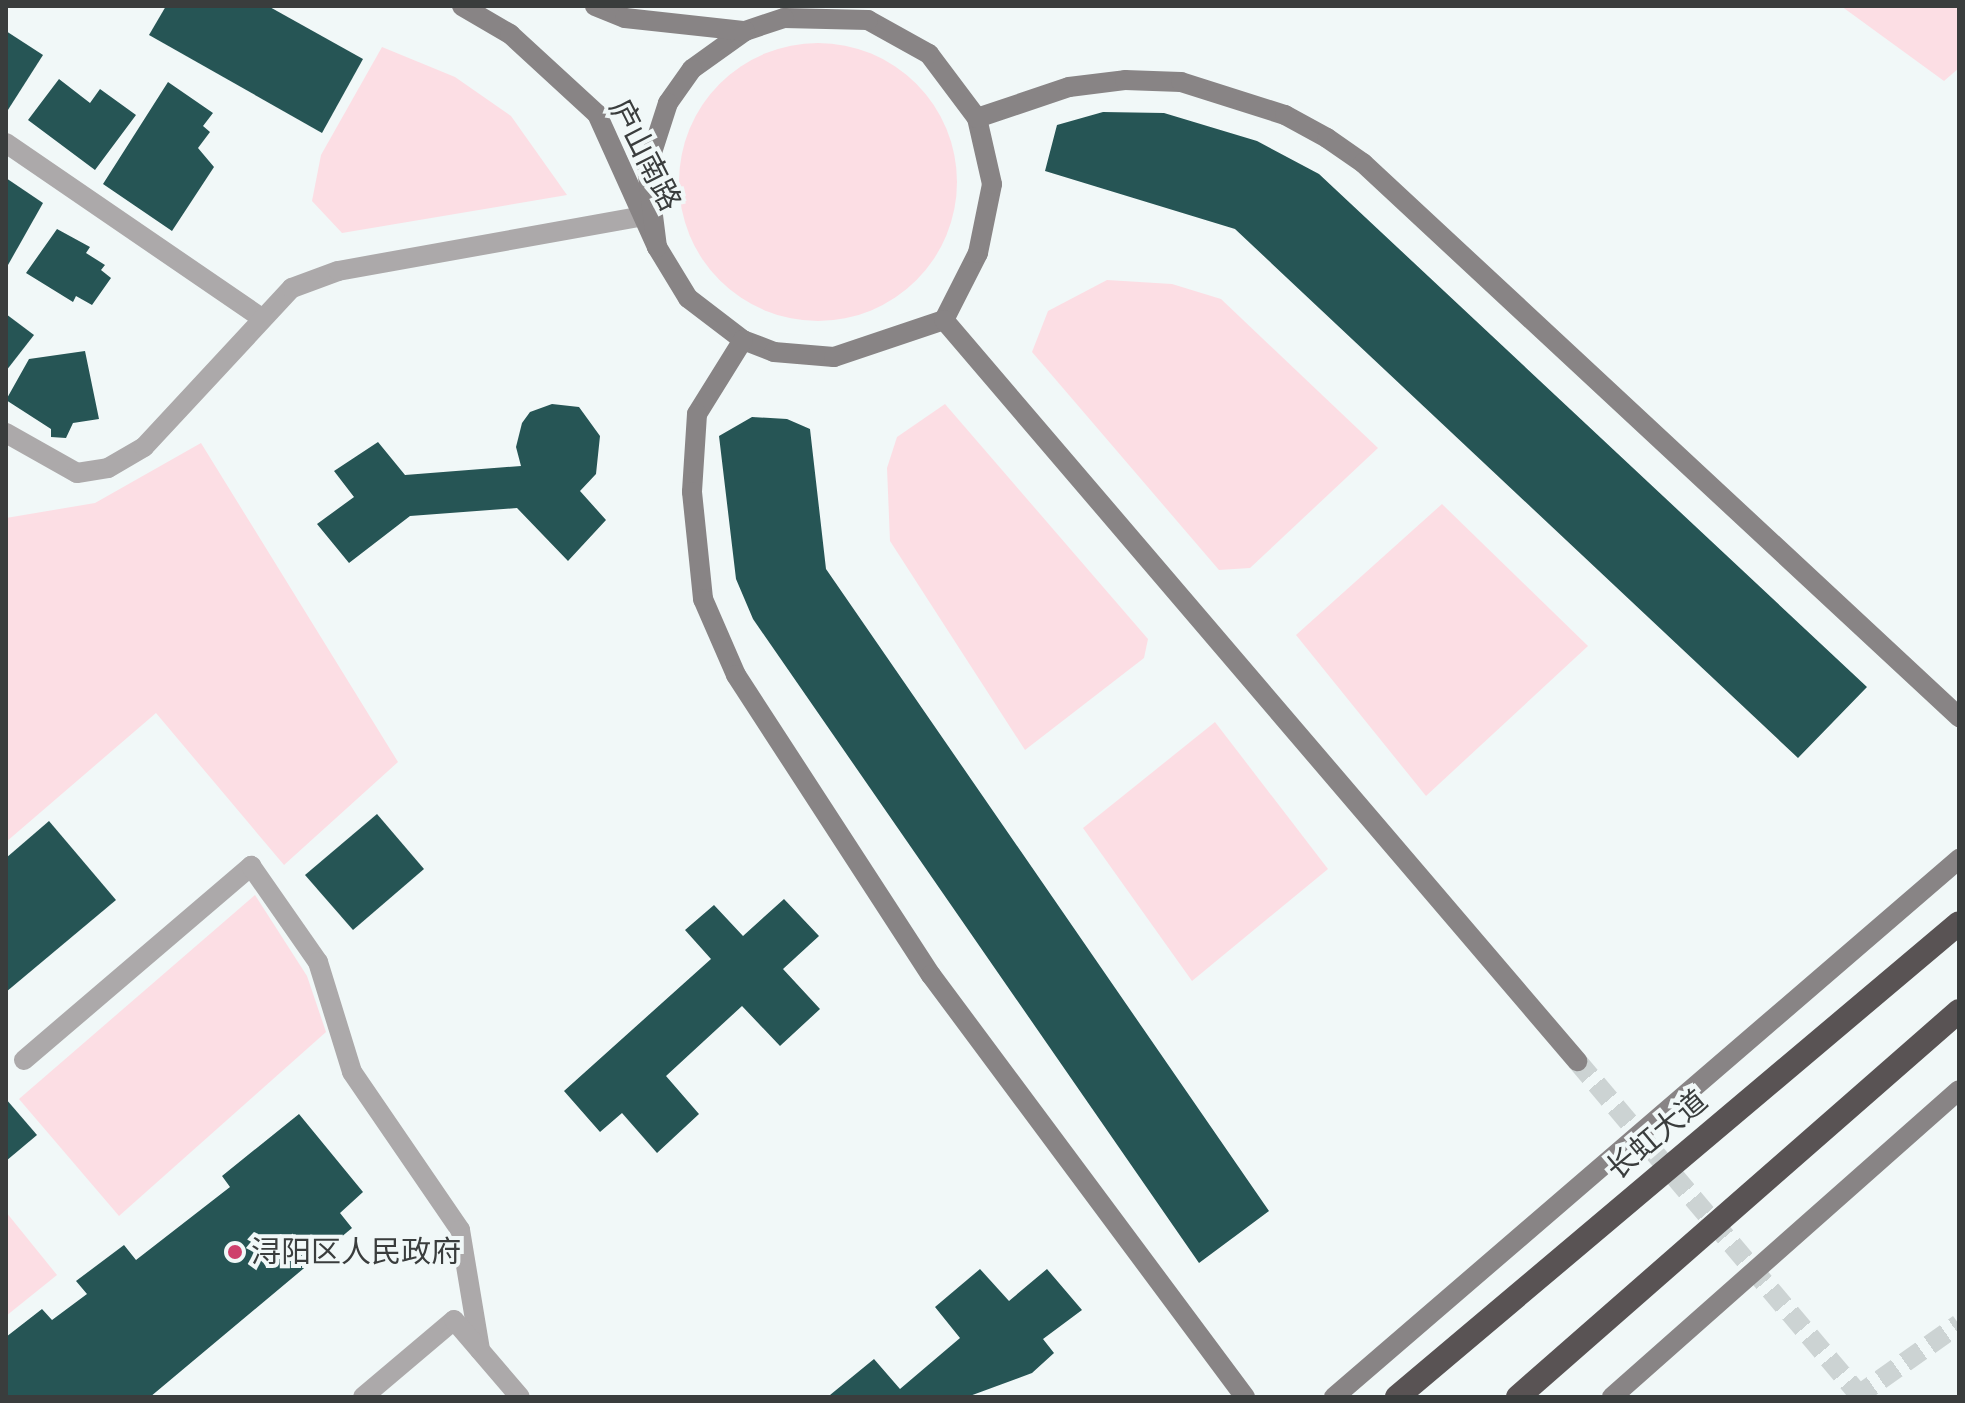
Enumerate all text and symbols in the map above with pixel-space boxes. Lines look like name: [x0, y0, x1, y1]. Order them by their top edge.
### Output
street label: 庐山南路: [602, 93, 688, 217]
street label: 长虹大道: [1599, 1083, 1715, 1187]
place label: 浔阳区人民政府: [251, 1234, 461, 1270]
marker: 浔阳区人民政府: [226, 1243, 244, 1261]

